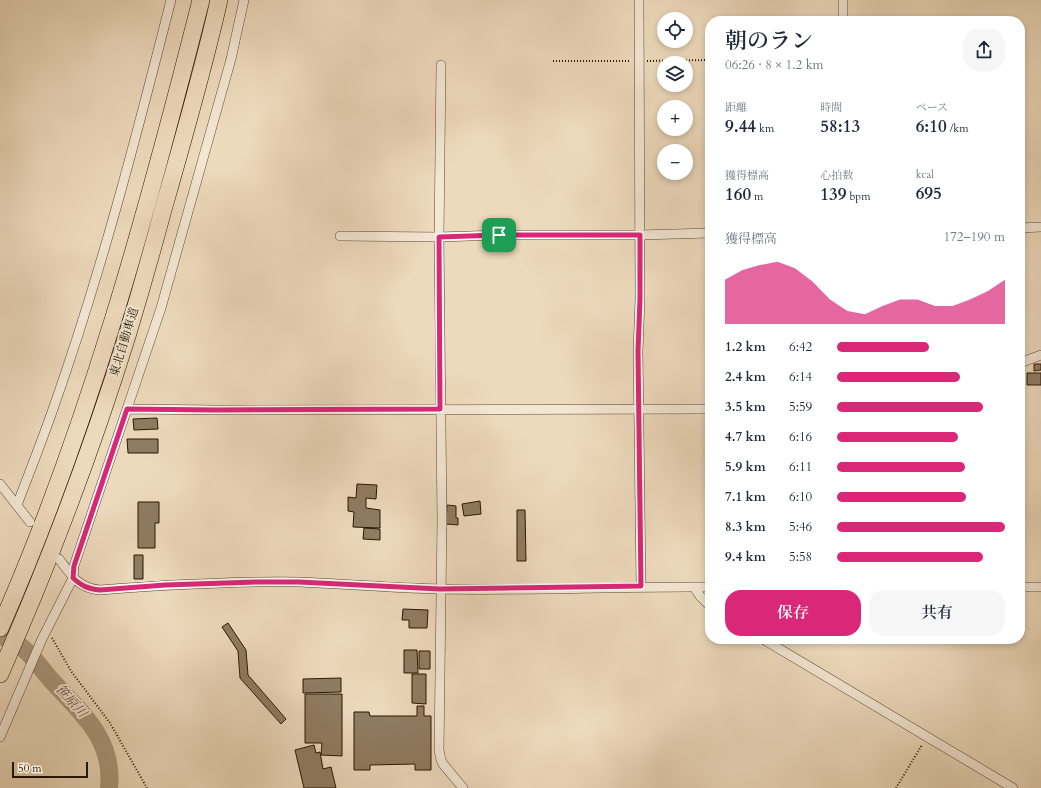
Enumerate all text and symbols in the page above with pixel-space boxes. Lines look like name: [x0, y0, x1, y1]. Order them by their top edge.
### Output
map controls: [657, 12, 693, 180]
button: locate: [657, 12, 693, 48]
text: 朝のラン: [725, 26, 813, 56]
button: share: [963, 29, 1005, 71]
button: layers: [657, 56, 693, 92]
text: 06:26 · 8 × 1.2 km: [725, 56, 824, 74]
button: +: [657, 100, 693, 136]
text: 距離: [725, 100, 747, 115]
text: 時間: [820, 100, 842, 115]
text: ペース: [916, 100, 948, 115]
text: 9.44: [725, 115, 756, 138]
text: 58:13: [820, 115, 860, 138]
text: 6:10: [916, 115, 947, 138]
text: km: [756, 121, 774, 136]
text: /km: [947, 121, 968, 136]
button: −: [657, 144, 693, 180]
text: kcal: [916, 167, 934, 182]
text: 獲得標高: [725, 168, 769, 183]
text: 心拍数: [820, 168, 853, 183]
text: 695: [916, 182, 942, 205]
text: 160: [725, 183, 751, 206]
text: 139: [820, 183, 846, 206]
text: m: [751, 189, 763, 204]
text: bpm: [846, 189, 870, 204]
pin: [482, 218, 516, 252]
icon: arrive: [488, 224, 510, 246]
text: 172–190 m: [943, 228, 1005, 246]
text: 獲得標高: [725, 230, 777, 248]
street label: 東北自動車道: [106, 305, 142, 379]
text: 1.2 km: [725, 338, 766, 356]
text: 6:42: [789, 338, 812, 356]
text: 2.4 km: [725, 368, 766, 386]
text: 6:14: [789, 368, 812, 386]
text: 3.5 km: [725, 398, 766, 416]
text: 5:59: [789, 398, 812, 416]
text: 4.7 km: [725, 428, 766, 446]
text: 6:16: [789, 428, 812, 446]
text: 5.9 km: [725, 458, 766, 476]
text: 6:11: [789, 458, 812, 476]
text: 7.1 km: [725, 488, 766, 506]
text: 6:10: [789, 488, 812, 506]
text: 8.3 km: [725, 518, 766, 536]
text: 5:46: [789, 518, 812, 536]
text: 9.4 km: [725, 548, 766, 566]
text: 5:58: [789, 548, 812, 566]
button: 保存: [725, 590, 861, 636]
button: 共有: [869, 590, 1005, 636]
water label: 笹原川: [51, 680, 92, 723]
scale bar: [12, 760, 88, 779]
text: 50 m: [18, 761, 42, 776]

